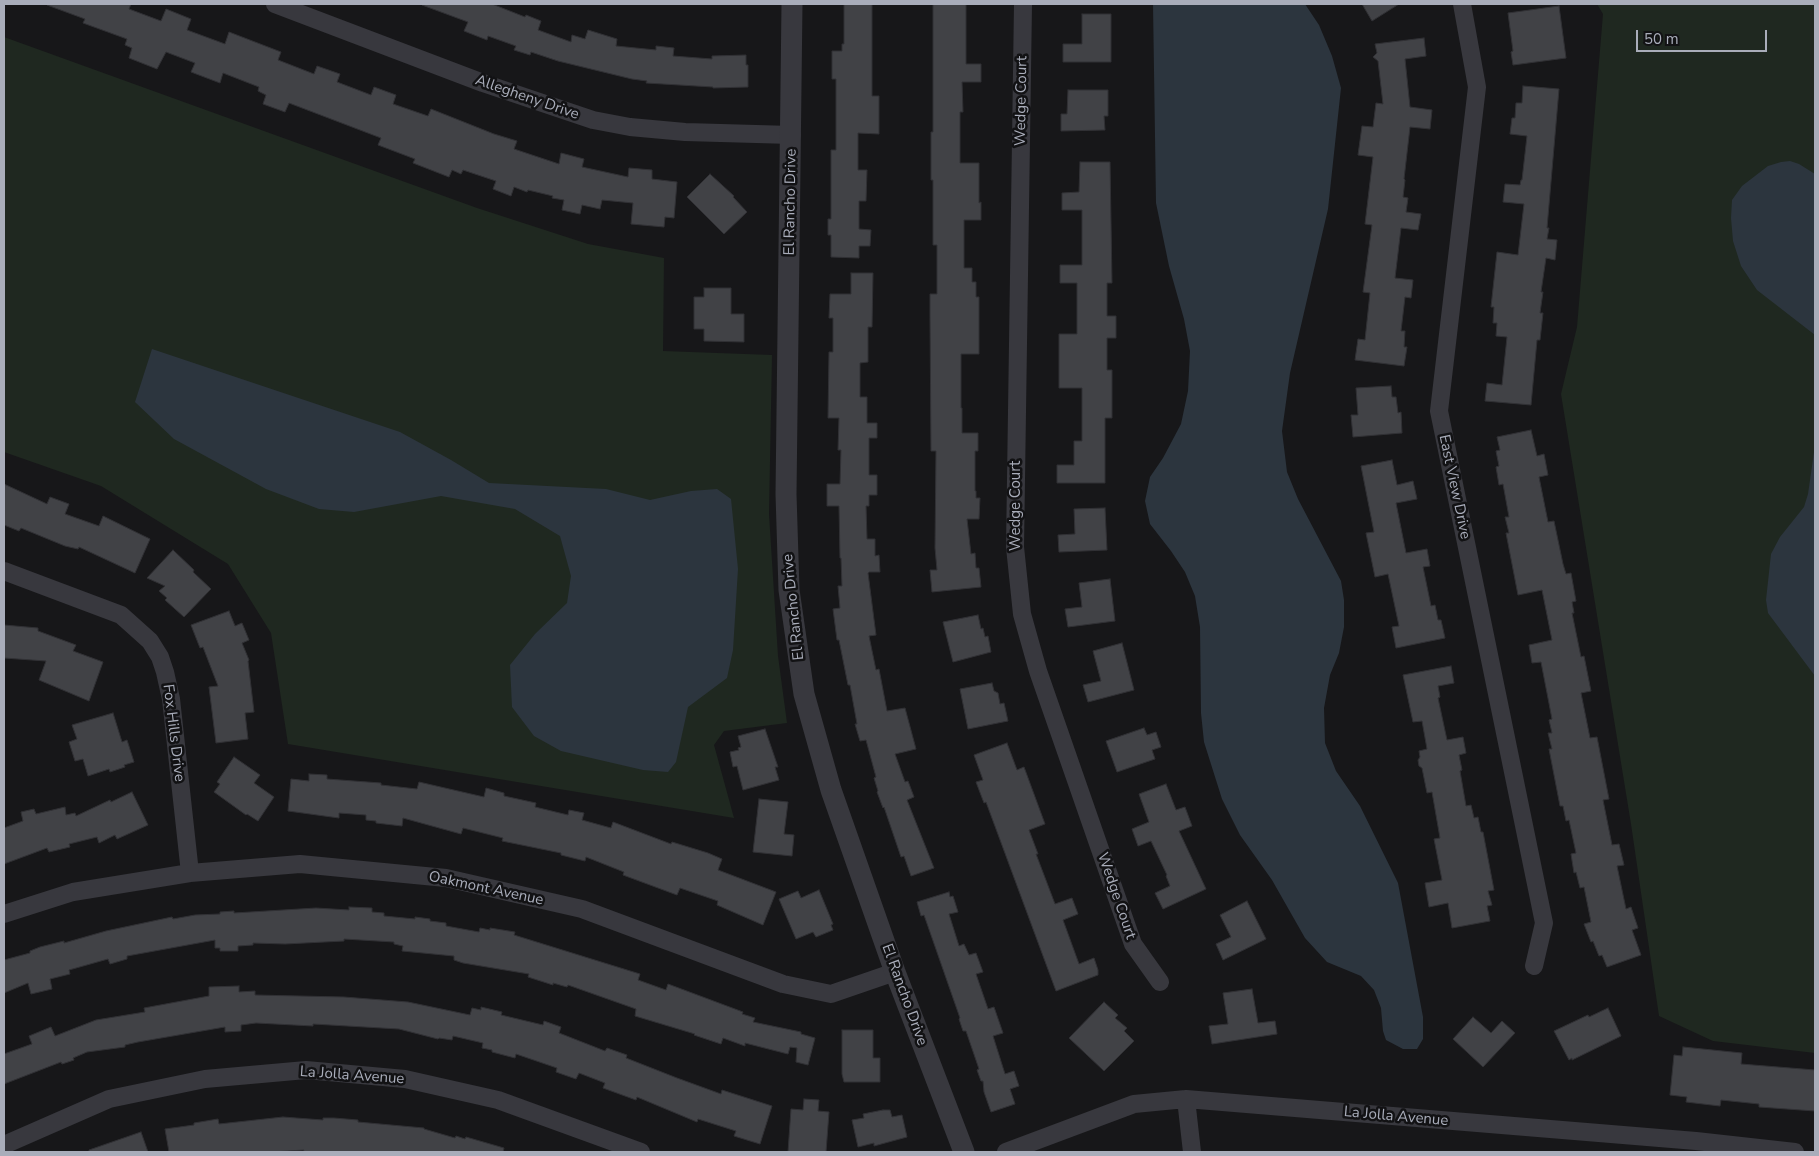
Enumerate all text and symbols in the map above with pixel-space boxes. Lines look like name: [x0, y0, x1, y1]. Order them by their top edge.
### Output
scale bar: [1639, 20, 1770, 52]
text: 50 m: [1644, 29, 1679, 49]
street label: Wedge Court: [1012, 56, 1032, 146]
street label: Allegheny Drive: [473, 72, 581, 124]
street label: El Rancho Drive: [781, 148, 801, 256]
street label: East View Drive: [1434, 433, 1474, 541]
street label: Wedge Court: [1007, 461, 1025, 551]
street label: El Rancho Drive: [779, 553, 809, 661]
street label: Fox Hills Drive: [158, 683, 188, 783]
street label: Wedge Court: [1093, 850, 1139, 942]
street label: Oakmont Avenue: [427, 868, 545, 910]
street label: El Rancho Drive: [877, 942, 931, 1048]
street label: La Jolla Avenue: [299, 1063, 405, 1089]
street label: La Jolla Avenue: [1343, 1103, 1449, 1131]

